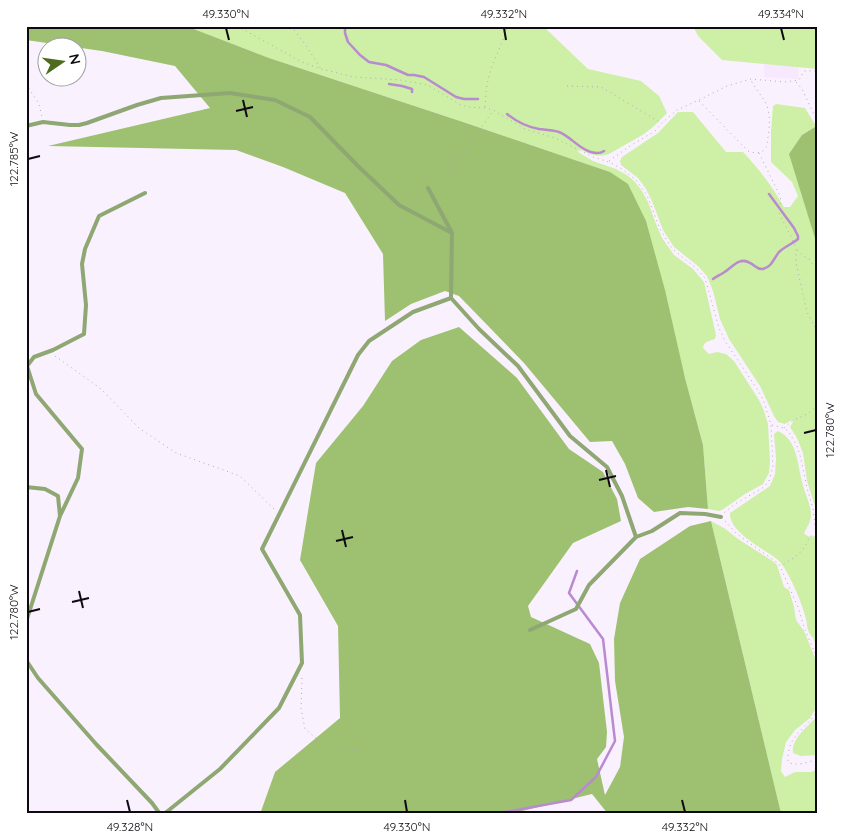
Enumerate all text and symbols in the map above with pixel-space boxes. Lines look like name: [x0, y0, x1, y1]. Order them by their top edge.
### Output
text: 49.330°N: [203, 6, 249, 21]
text: 49.332°N: [481, 6, 527, 21]
text: 49.334°N: [758, 6, 804, 21]
north arrow: [38, 38, 88, 88]
text: N: [65, 52, 85, 66]
text: 122.785°W: [6, 131, 21, 186]
text: 122.780°W: [822, 402, 837, 458]
text: 122.780°W: [6, 584, 21, 640]
text: 49.328°N: [107, 819, 153, 834]
text: 49.330°N: [384, 819, 430, 834]
text: 49.332°N: [662, 819, 708, 834]

